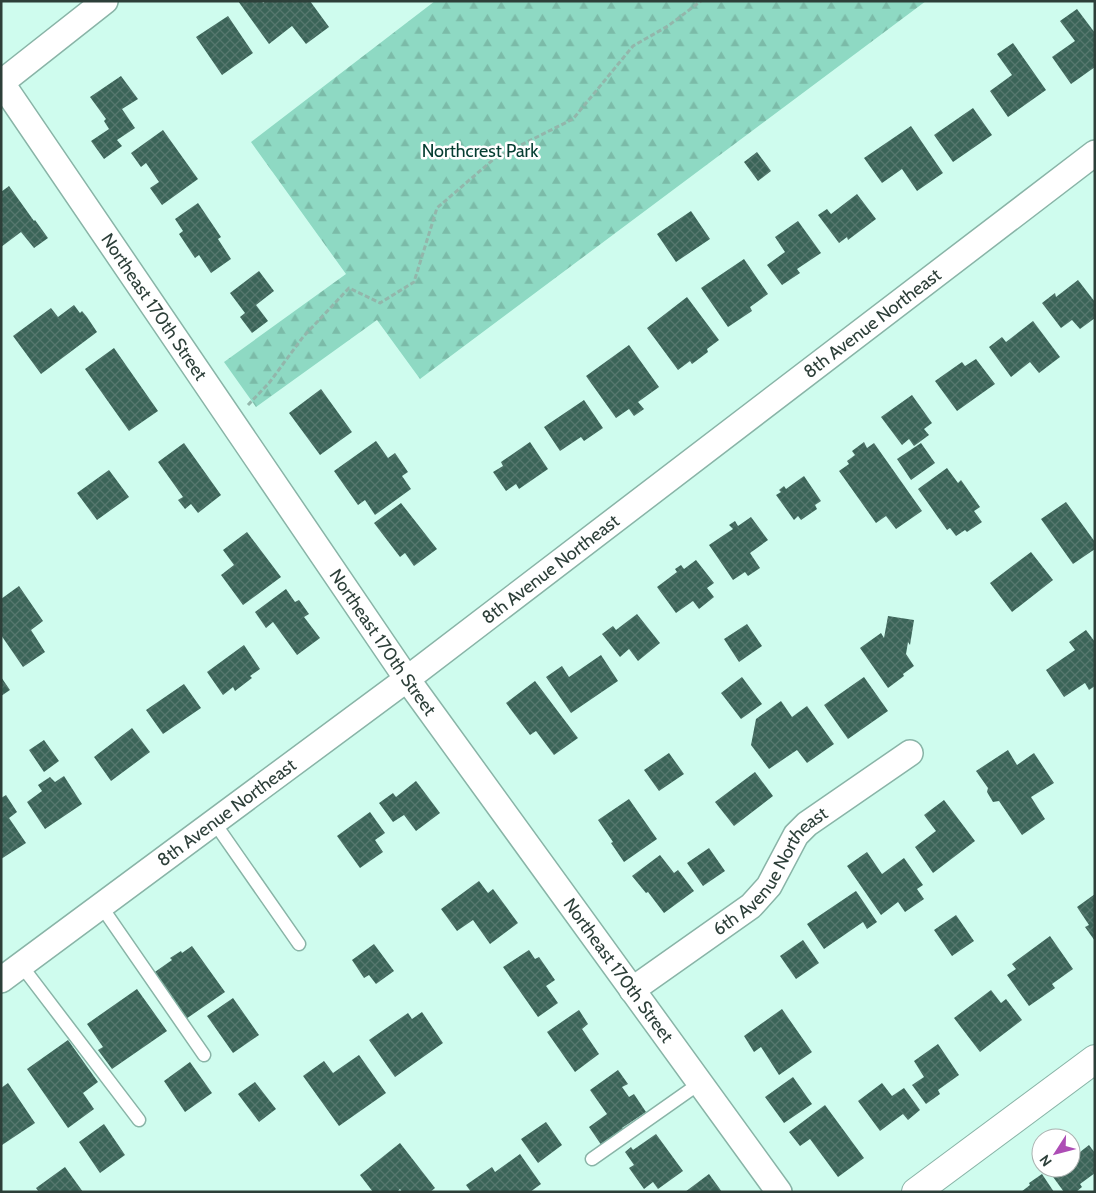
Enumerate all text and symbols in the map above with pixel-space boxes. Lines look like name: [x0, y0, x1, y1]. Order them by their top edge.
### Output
park label: Northcrest Park: [422, 140, 539, 162]
street label: Northeast 170th Street: [96, 229, 212, 385]
street label: 8th Avenue Northeast: [799, 264, 945, 383]
street label: 8th Avenue Northeast: [477, 510, 624, 629]
street label: Northeast 170th Street: [325, 565, 441, 720]
street label: 8th Avenue Northeast: [153, 754, 300, 871]
street label: 6th Avenue Northeast: [709, 802, 832, 940]
street label: Northeast 170th Street: [559, 894, 678, 1047]
north arrow: [1031, 1128, 1081, 1178]
text: N: [1035, 1151, 1056, 1170]

